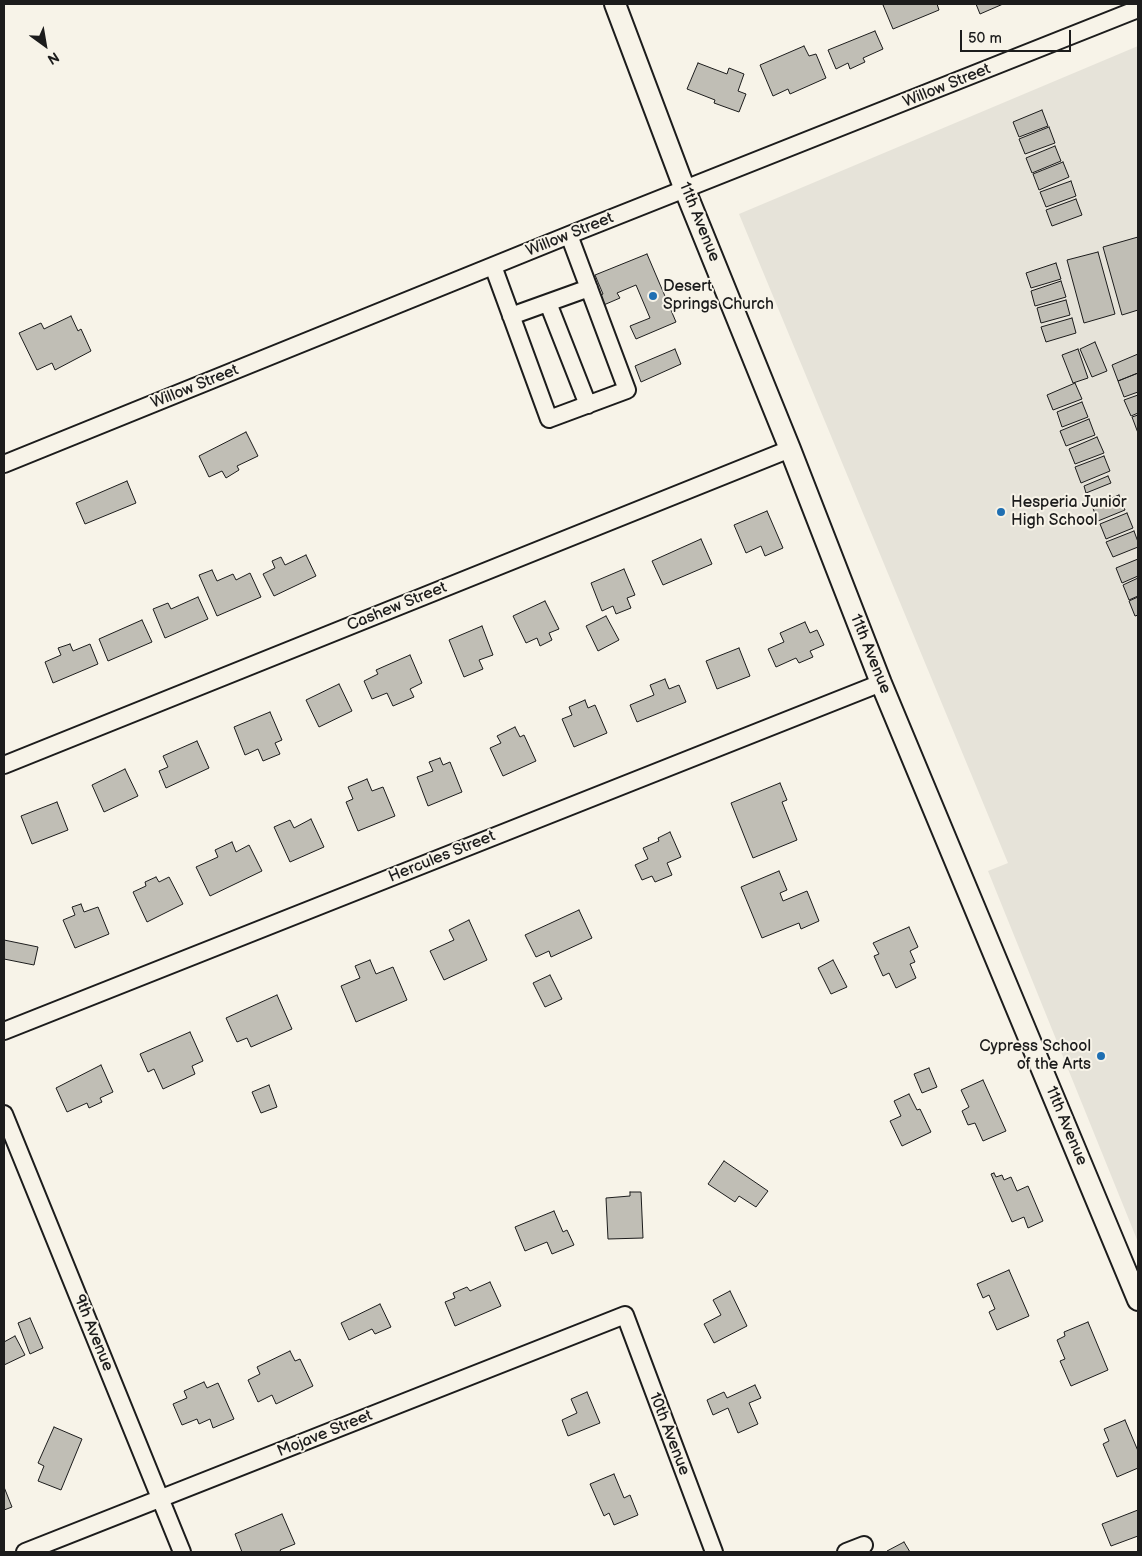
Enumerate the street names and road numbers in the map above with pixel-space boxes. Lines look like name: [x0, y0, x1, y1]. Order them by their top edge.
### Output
street label: Willow Street: [900, 60, 994, 112]
street label: 11th Avenue: [674, 179, 724, 265]
street label: Willow Street: [523, 209, 617, 261]
street label: Willow Street: [148, 361, 242, 413]
street label: Cashew Street: [344, 578, 450, 636]
street label: 11th Avenue: [845, 611, 895, 697]
street label: Hercules Street: [386, 827, 498, 887]
street label: 11th Avenue: [1041, 1084, 1091, 1168]
street label: 9th Avenue: [69, 1292, 117, 1374]
street label: 10th Avenue: [644, 1390, 694, 1478]
street label: Mojave Street: [275, 1406, 375, 1462]

